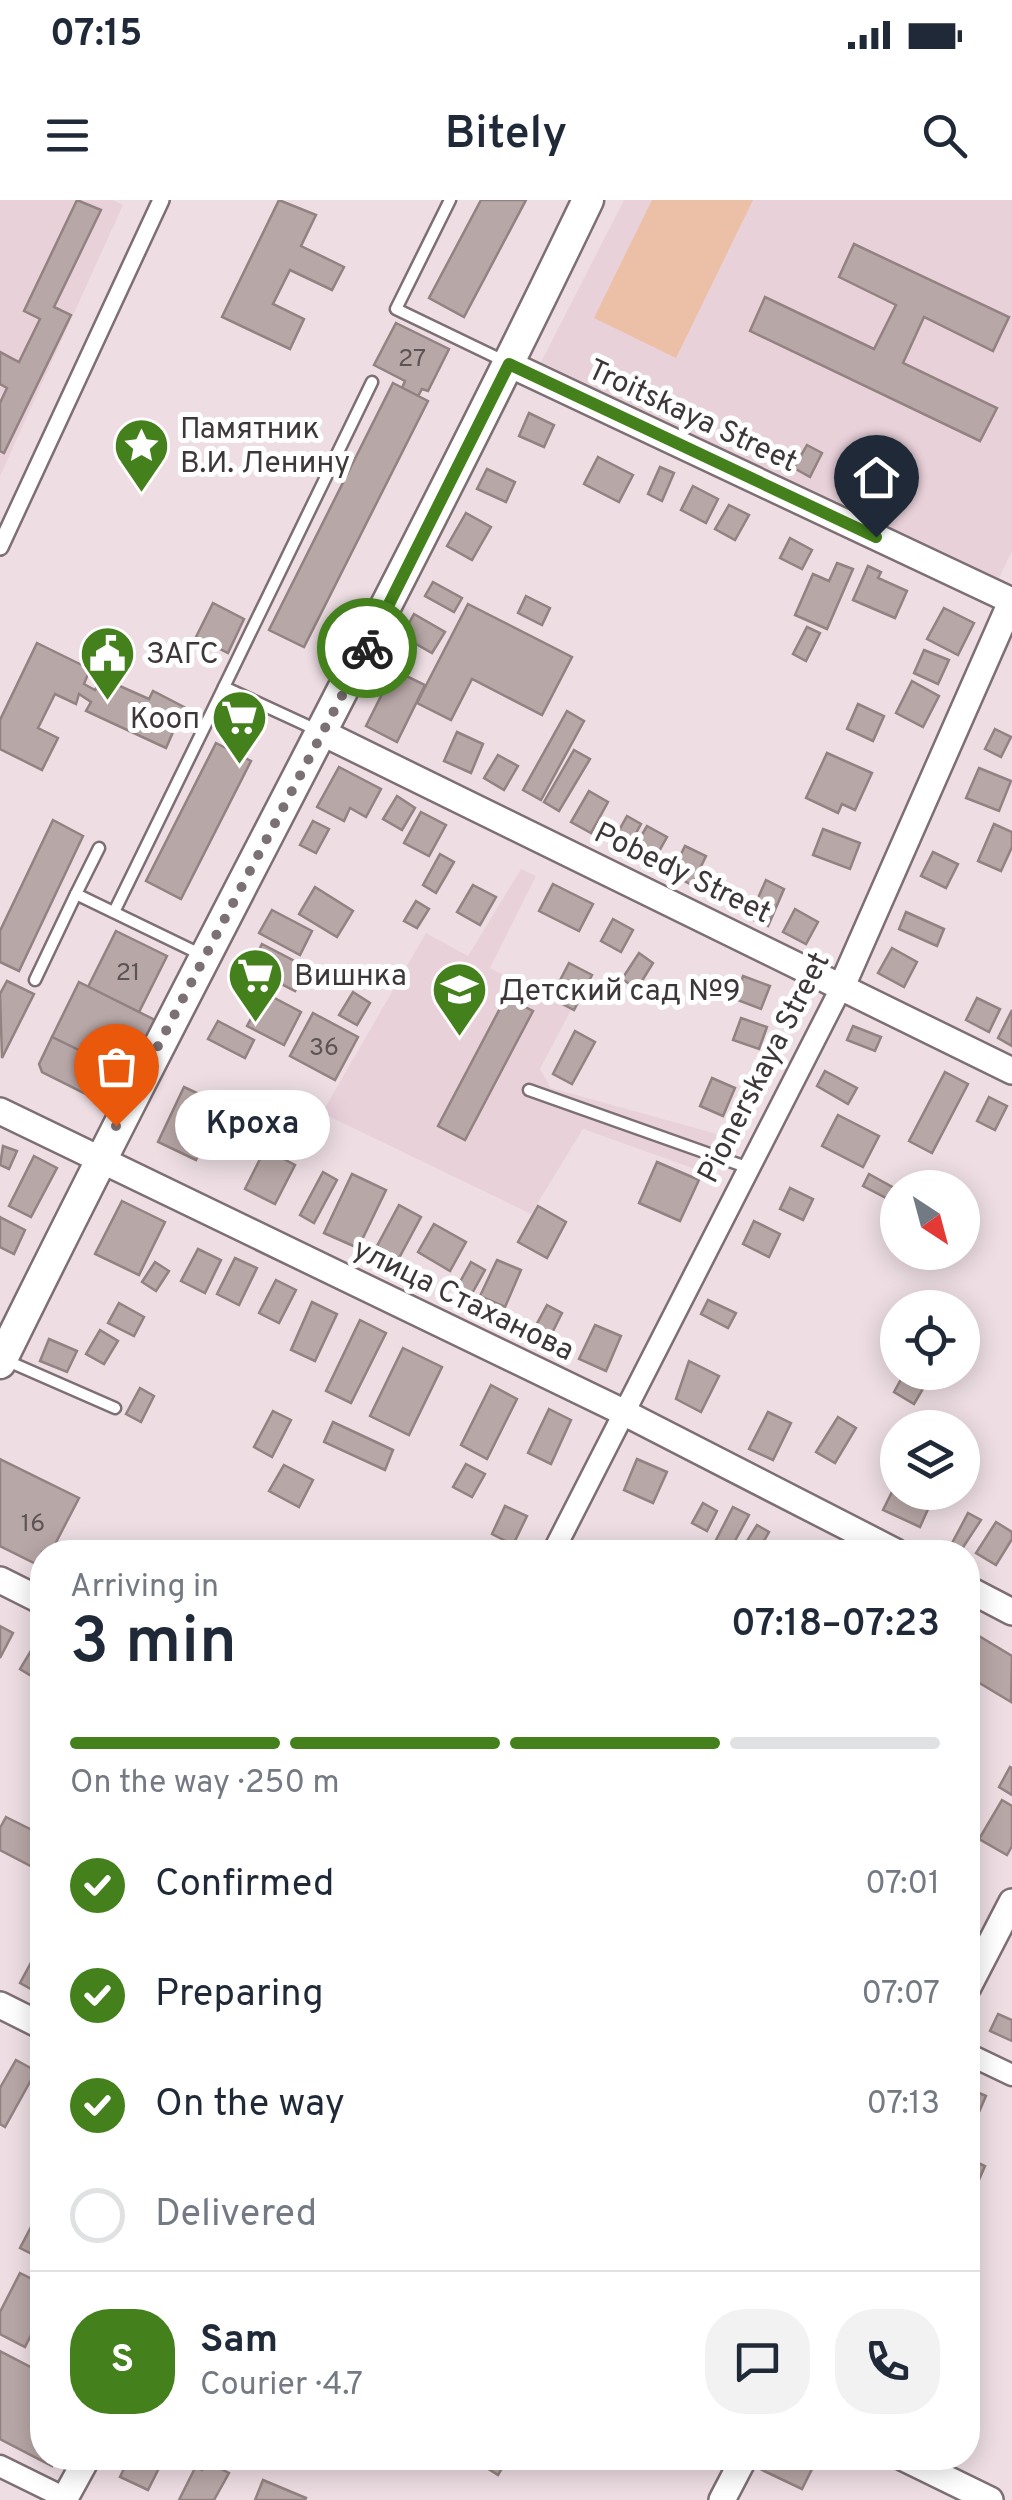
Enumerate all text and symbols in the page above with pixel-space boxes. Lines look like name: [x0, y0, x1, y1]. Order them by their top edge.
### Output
text: 07:15: [50, 11, 142, 60]
text: Bitely: [445, 107, 567, 164]
icon: menu: [40, 108, 95, 163]
icon: search: [917, 108, 972, 163]
house number: 27: [398, 344, 426, 376]
street label: Troitskaya Street: [581, 353, 803, 482]
place label: Памятник В.И. Ленину: [180, 412, 350, 483]
place icon: Памятник В.И. Ленину: [111, 415, 171, 494]
pin: [834, 435, 919, 538]
icon: home: [849, 450, 904, 505]
courier: [317, 598, 417, 698]
icon: bike: [340, 621, 395, 676]
public building icon: ЗАГС: [77, 623, 137, 702]
place label: ЗАГС: [146, 637, 219, 674]
supermarket icon: Кооп: [209, 688, 269, 767]
place label: Кооп: [130, 702, 200, 739]
street label: Pobedy Street: [587, 816, 776, 933]
supermarket icon: Вишнка: [225, 945, 285, 1024]
street label: Pionerskaya Street: [691, 947, 839, 1190]
house number: 21: [116, 958, 140, 990]
place label: Вишнка: [294, 959, 407, 996]
school or university icon: Детский сад №9: [430, 960, 490, 1039]
place label: Детский сад №9: [499, 974, 741, 1011]
pin: [74, 1024, 159, 1127]
house number: 36: [309, 1033, 339, 1065]
icon: bag: [89, 1039, 144, 1094]
callout: Кроха: [176, 1091, 331, 1161]
text: Кроха: [206, 1105, 299, 1145]
north arrow: [880, 1170, 980, 1270]
map controls: [880, 1170, 980, 1510]
street label: улица Стаханова: [346, 1232, 579, 1371]
button: locate: [880, 1290, 980, 1390]
button: layers: [880, 1410, 980, 1510]
house number: 16: [21, 1509, 45, 1541]
text: Arriving in: [70, 1568, 219, 1608]
text: 07:18–07:23: [731, 1601, 940, 1650]
text: 3 min: [70, 1604, 237, 1686]
text: On the way · 250 m: [70, 1764, 340, 1804]
icon: check: [70, 1858, 125, 1913]
text: Confirmed: [155, 1861, 334, 1910]
text: 07:01: [865, 1865, 940, 1905]
icon: check: [70, 1968, 125, 2023]
text: Preparing: [155, 1971, 324, 2020]
text: 07:07: [862, 1975, 940, 2015]
icon: check: [70, 2078, 125, 2133]
text: On the way: [155, 2081, 345, 2130]
text: 07:13: [867, 2085, 940, 2125]
text: Delivered: [155, 2191, 317, 2240]
button: chat: [705, 2309, 810, 2414]
button: phone: [835, 2309, 940, 2414]
text: Sam: [200, 2317, 278, 2366]
text: S: [111, 2337, 134, 2386]
text: Courier · 4.7: [200, 2366, 363, 2406]

